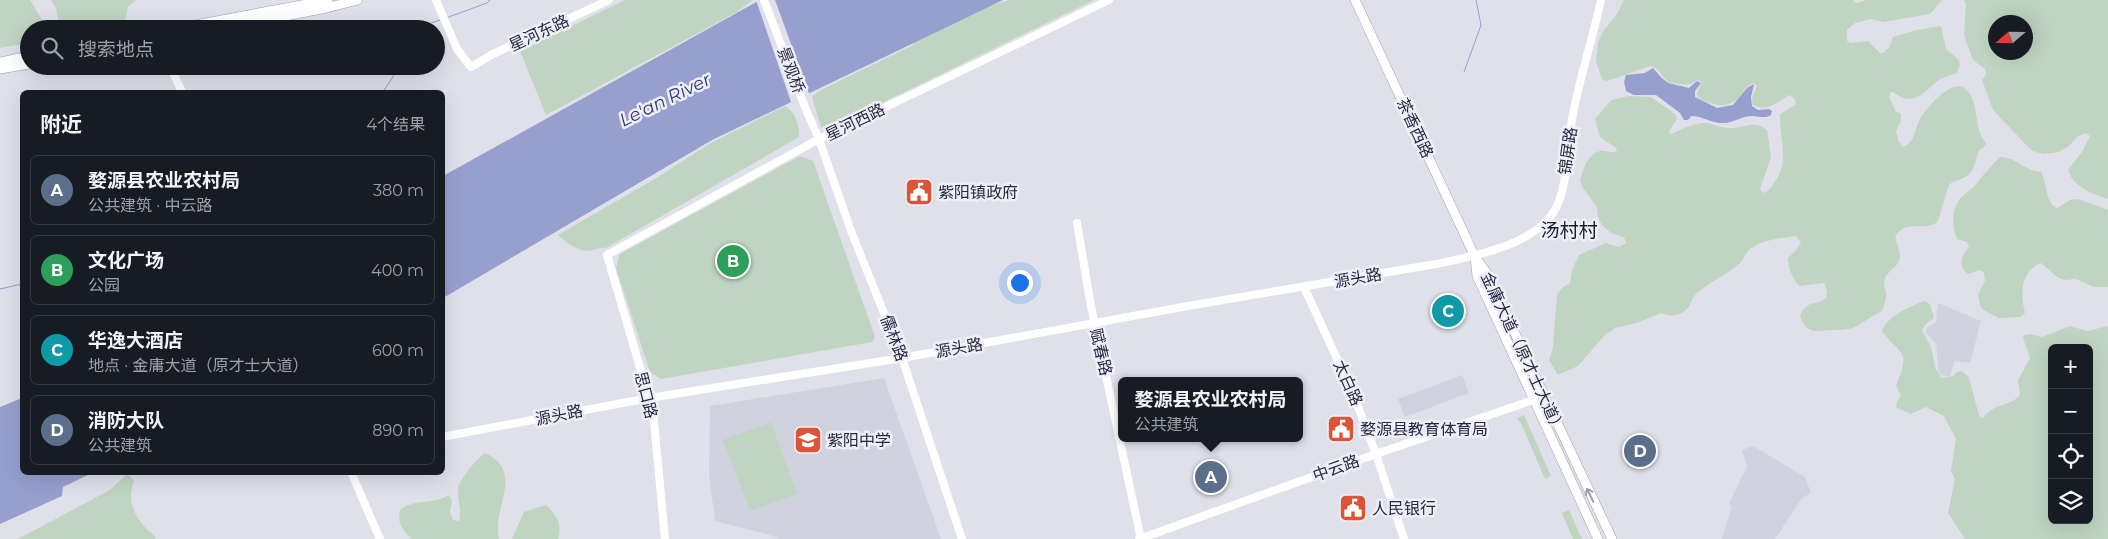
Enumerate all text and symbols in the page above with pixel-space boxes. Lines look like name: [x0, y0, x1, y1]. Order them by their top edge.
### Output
street label: 星河东路: [506, 11, 572, 55]
north arrow: [1988, 15, 2033, 60]
search box: [20, 20, 445, 75]
icon: search: [38, 34, 66, 62]
text: 搜索地点: [78, 38, 154, 61]
street label: 景观桥: [774, 44, 808, 96]
water label: Le'an River: [616, 68, 715, 132]
street label: 茶香西路: [1393, 95, 1437, 161]
street label: 星河西路: [822, 99, 888, 145]
text: 附近: [40, 112, 82, 137]
text: 4个结果: [366, 115, 425, 134]
street label: 锦屏路: [1555, 126, 1581, 176]
text: 婺源县农业农村局: [88, 169, 240, 192]
public building icon: 紫阳镇政府: [904, 177, 934, 207]
text: A: [51, 181, 63, 200]
text: 380 m: [373, 181, 424, 200]
place label: 紫阳镇政府: [938, 183, 1018, 202]
text: 公共建筑 · 中云路: [88, 196, 212, 215]
district label: 汤村村: [1540, 219, 1598, 242]
pin: B: [717, 242, 749, 280]
text: 文化广场: [88, 249, 164, 272]
text: B: [51, 261, 63, 280]
text: 400 m: [371, 261, 424, 280]
street label: 源头路: [1333, 264, 1383, 292]
street label: 金庸大道（原才士大道）: [1477, 269, 1569, 437]
your location: [1007, 270, 1033, 296]
text: 公园: [88, 276, 120, 295]
pin: C: [1432, 292, 1464, 330]
street label: 儒林路: [877, 312, 911, 364]
street label: 赋春路: [1086, 326, 1116, 378]
text: 华逸大酒店: [88, 329, 183, 352]
street label: 源头路: [934, 334, 984, 362]
text: C: [51, 341, 63, 360]
text: 600 m: [372, 341, 424, 360]
map controls: [2048, 344, 2093, 524]
button: +: [2048, 344, 2093, 389]
text: 地点 · 金庸大道（原才士大道）: [88, 356, 308, 375]
street label: 太白路: [1330, 357, 1366, 409]
street label: 思口路: [631, 369, 661, 421]
popup: [1118, 377, 1303, 442]
text: 婺源县农业农村局: [1134, 388, 1287, 411]
button: −: [2048, 389, 2093, 434]
street label: 源头路: [534, 401, 584, 429]
text: 消防大队: [88, 409, 164, 432]
public building icon: 婺源县教育体育局: [1326, 414, 1356, 444]
text: 公共建筑: [1134, 415, 1199, 434]
place label: 婺源县教育体育局: [1360, 420, 1488, 439]
text: D: [50, 421, 64, 440]
text: 890 m: [372, 421, 424, 440]
school or university icon: 紫阳中学: [793, 425, 823, 455]
place label: 紫阳中学: [827, 431, 891, 450]
pin: D: [1624, 432, 1656, 470]
button: locate: [2048, 434, 2093, 479]
text: 公共建筑: [88, 436, 152, 455]
street label: 中云路: [1310, 451, 1362, 485]
pin: A: [1195, 458, 1227, 496]
button: layers: [2048, 479, 2093, 524]
one-way arrow: [1585, 488, 1595, 503]
public building icon: 人民银行: [1338, 493, 1368, 523]
place label: 人民银行: [1372, 499, 1436, 518]

